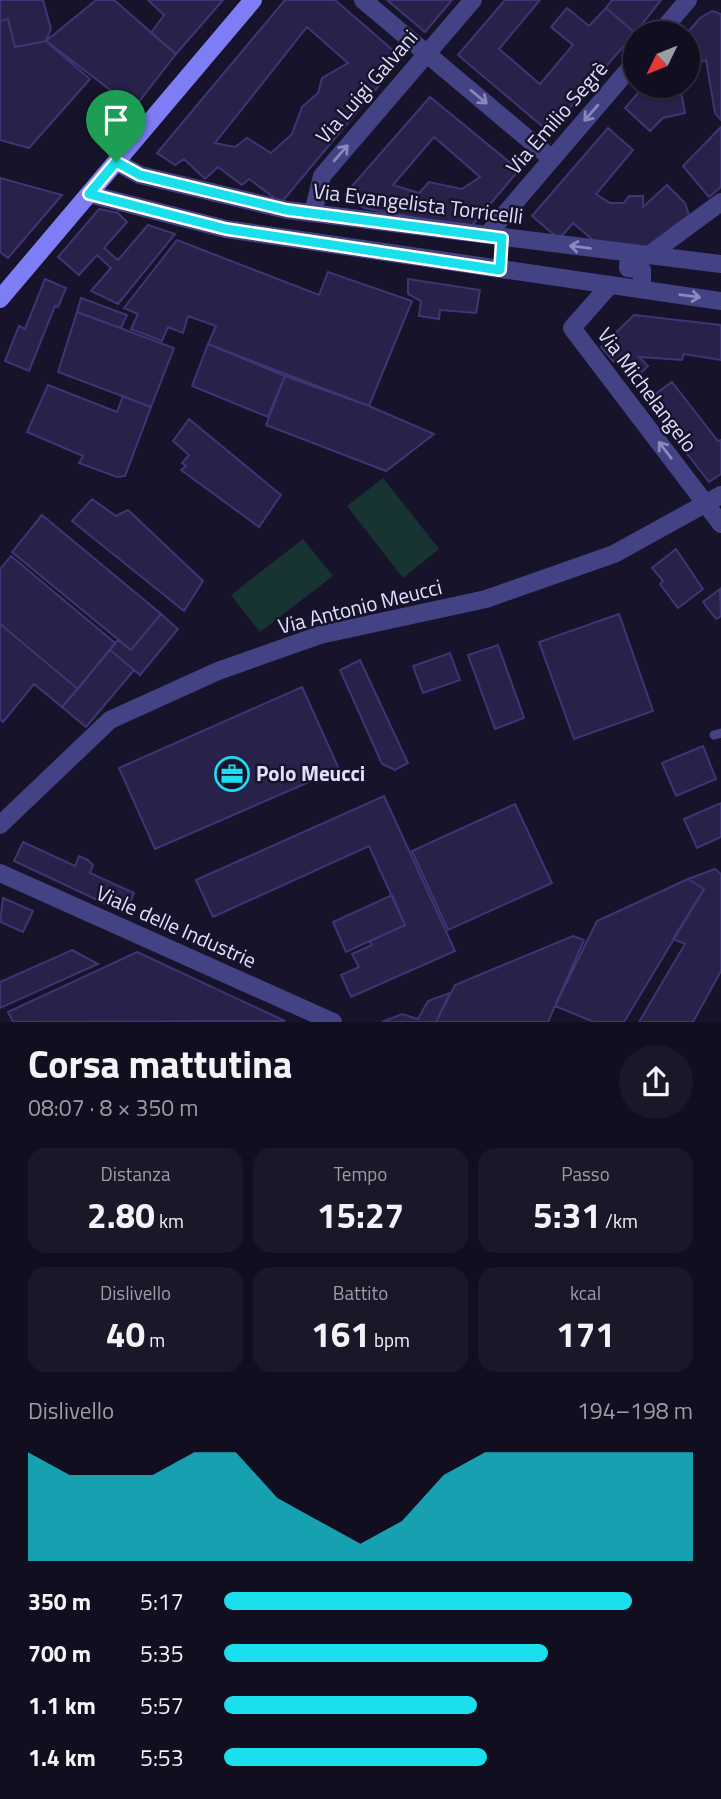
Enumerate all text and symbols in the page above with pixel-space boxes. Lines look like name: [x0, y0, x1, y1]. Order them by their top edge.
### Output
north arrow: [623, 21, 700, 98]
map controls: [623, 21, 700, 98]
street label: Via Luigi Galvani: [307, 22, 425, 151]
street label: Via Emilio Segrè: [498, 54, 615, 181]
one-way arrow: [469, 89, 487, 105]
pin: [86, 90, 146, 162]
icon: arrive: [97, 101, 135, 139]
one-way arrow: [583, 104, 599, 122]
one-way arrow: [333, 144, 349, 162]
street label: Via Evangelista Torricelli: [311, 174, 525, 232]
one-way arrow: [569, 241, 592, 254]
one-way arrow: [678, 290, 701, 303]
street label: Via Michelangelo: [590, 320, 705, 459]
one-way arrow: [657, 442, 672, 460]
street label: Via Antonio Meucci: [274, 570, 445, 642]
office icon: Polo Meucci: [213, 755, 251, 793]
place label: Polo Meucci: [256, 757, 365, 789]
street label: Viale delle Industrie: [91, 876, 262, 976]
text: Corsa mattutina: [28, 1035, 292, 1093]
button: share: [619, 1045, 693, 1119]
text: 08:07 · 8 × 350 m: [28, 1090, 198, 1125]
text: Distanza: [101, 1159, 170, 1188]
text: Tempo: [334, 1159, 387, 1188]
text: Passo: [561, 1159, 610, 1188]
text: 2.80: [87, 1188, 155, 1242]
text: 15:27: [317, 1188, 404, 1242]
text: 5:31: [533, 1188, 601, 1242]
text: km: [155, 1206, 184, 1235]
text: /km: [601, 1206, 638, 1235]
text: Dislivello: [100, 1278, 171, 1307]
text: Battito: [333, 1278, 388, 1307]
text: kcal: [570, 1278, 601, 1307]
text: 40: [106, 1307, 145, 1361]
text: 161: [311, 1307, 370, 1361]
text: 171: [556, 1307, 615, 1361]
text: m: [145, 1325, 165, 1354]
text: bpm: [370, 1325, 410, 1354]
text: Dislivello: [28, 1393, 114, 1428]
text: 194–198 m: [577, 1393, 693, 1428]
text: 350 m: [28, 1584, 91, 1619]
text: 5:17: [140, 1584, 184, 1619]
text: 700 m: [28, 1636, 91, 1671]
text: 5:35: [140, 1636, 184, 1671]
text: 1.1 km: [28, 1688, 96, 1723]
text: 5:57: [140, 1688, 184, 1723]
text: 1.4 km: [28, 1740, 96, 1775]
text: 5:53: [140, 1740, 184, 1775]

